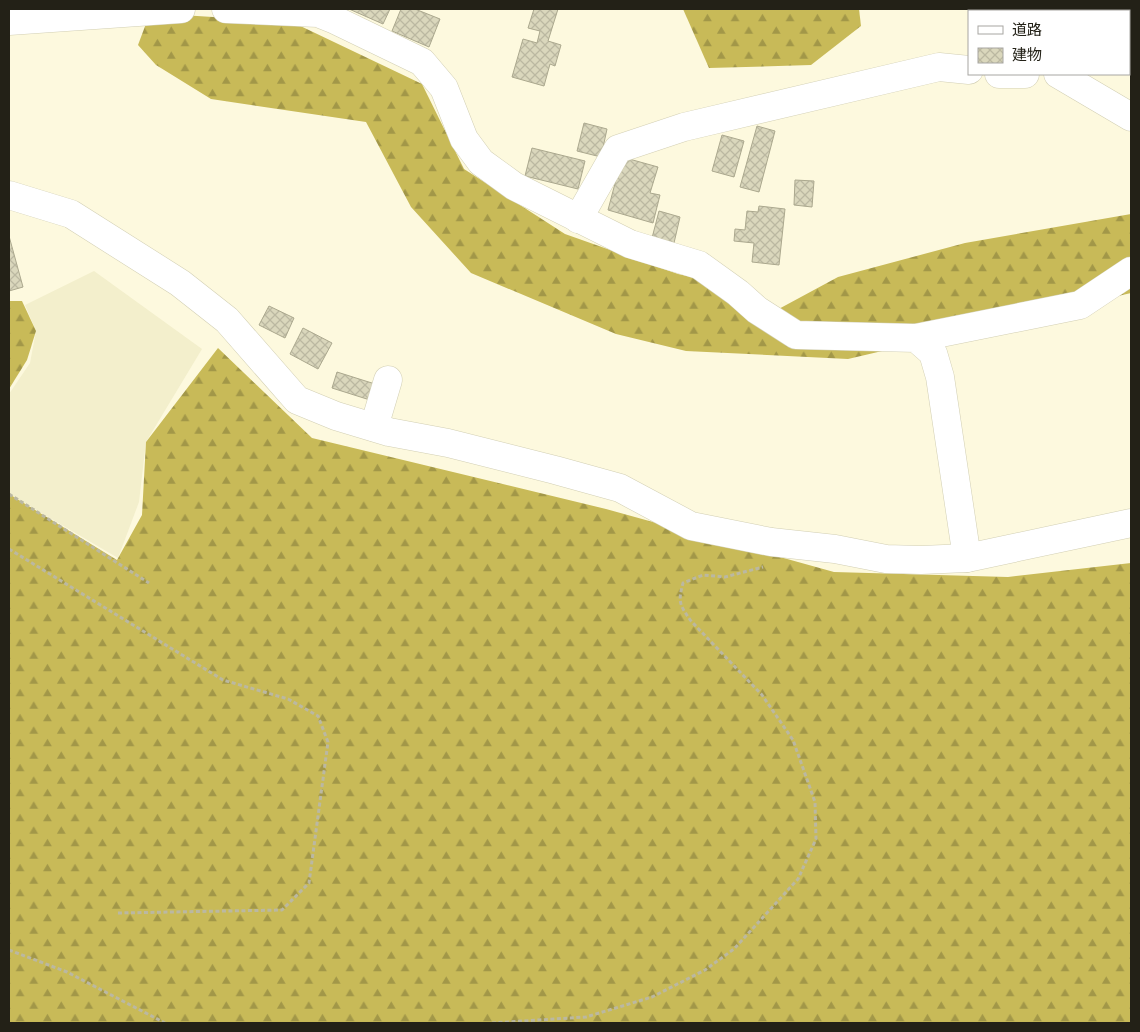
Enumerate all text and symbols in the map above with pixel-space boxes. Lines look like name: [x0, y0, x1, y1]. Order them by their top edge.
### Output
legend: [968, 10, 1130, 75]
text: 道路: [1012, 20, 1042, 40]
text: 建物: [1012, 45, 1042, 65]

